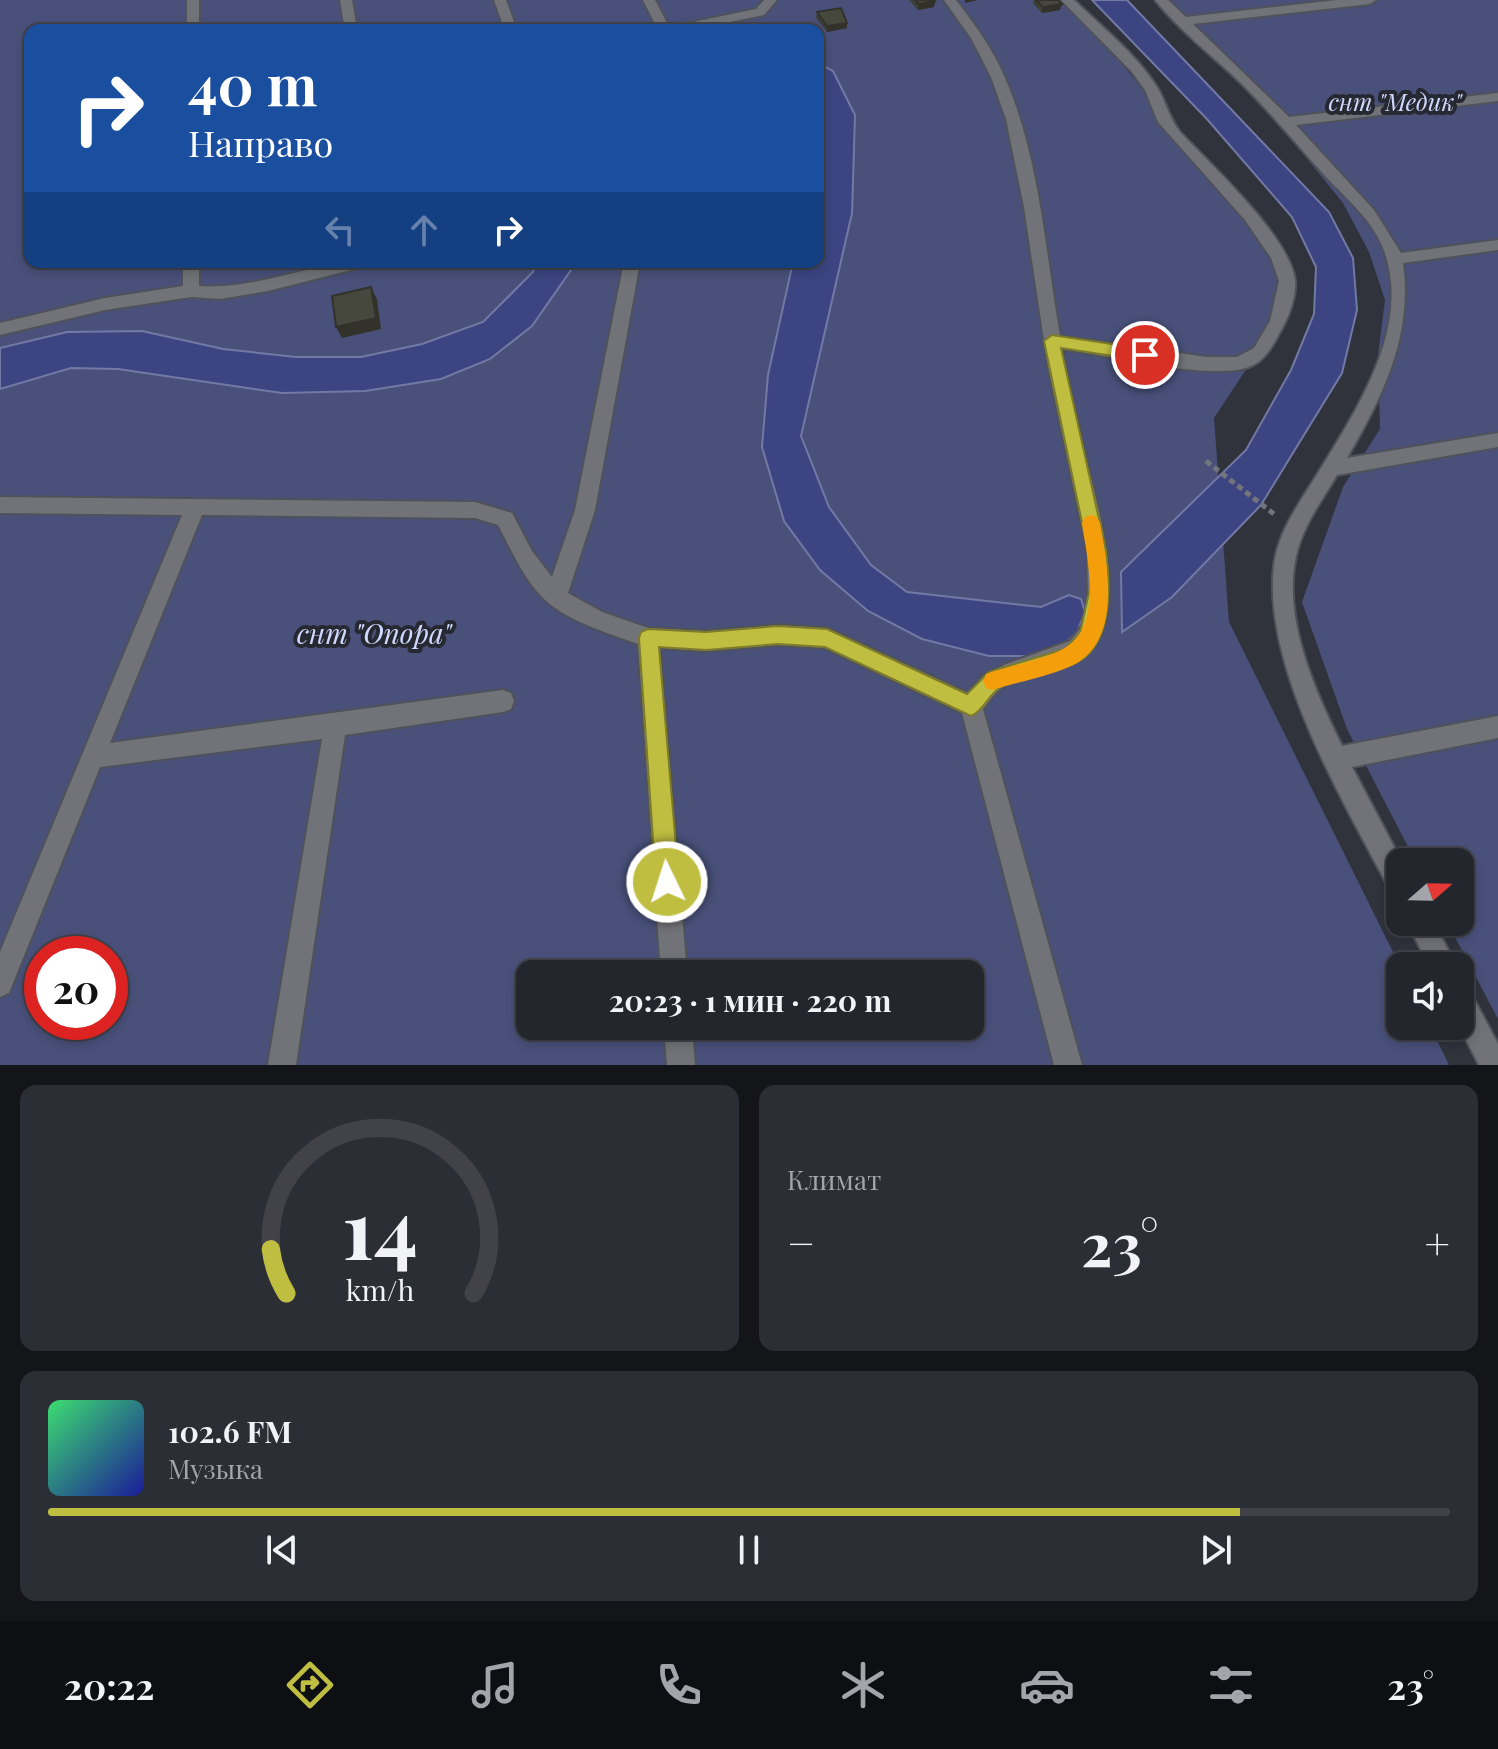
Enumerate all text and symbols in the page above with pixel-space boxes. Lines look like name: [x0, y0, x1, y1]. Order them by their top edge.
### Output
text: 40 m: [188, 46, 317, 121]
icon: right: [56, 56, 160, 160]
park label: снт "Медик": [1328, 85, 1463, 117]
text: Направо: [188, 118, 333, 166]
icon: left: [318, 208, 362, 252]
icon: ahead: [402, 208, 446, 252]
icon: right: [486, 208, 530, 252]
pin: [1111, 321, 1179, 389]
icon: arrive: [1123, 333, 1167, 377]
park label: снт "Опора": [297, 614, 453, 651]
position arrow: [625, 840, 709, 924]
north arrow: [1386, 848, 1474, 936]
map controls: [1386, 848, 1474, 1040]
speed limit sign: 20: [24, 936, 128, 1040]
button: sound: [1386, 952, 1474, 1040]
text: 20:23 · 1 мин · 220 m: [609, 980, 891, 1020]
text: Климат: [787, 1162, 881, 1197]
text: 14: [342, 1170, 417, 1281]
text: 23°: [1081, 1202, 1159, 1282]
text: −: [787, 1212, 815, 1271]
text: +: [1424, 1212, 1450, 1271]
text: km/h: [345, 1270, 414, 1308]
text: 102.6 FM: [168, 1411, 292, 1451]
text: Музыка: [168, 1451, 263, 1486]
icon: previous: [260, 1528, 304, 1572]
icon: pause: [727, 1528, 771, 1572]
icon: next: [1194, 1528, 1238, 1572]
icon: directions: [282, 1657, 338, 1713]
icon: music: [467, 1657, 523, 1713]
icon: phone: [651, 1657, 707, 1713]
icon: climate: [835, 1657, 891, 1713]
icon: car: [1019, 1657, 1075, 1713]
icon: filters: [1203, 1657, 1259, 1713]
text: 20:22: [64, 1661, 154, 1709]
text: 23°: [1387, 1661, 1434, 1709]

